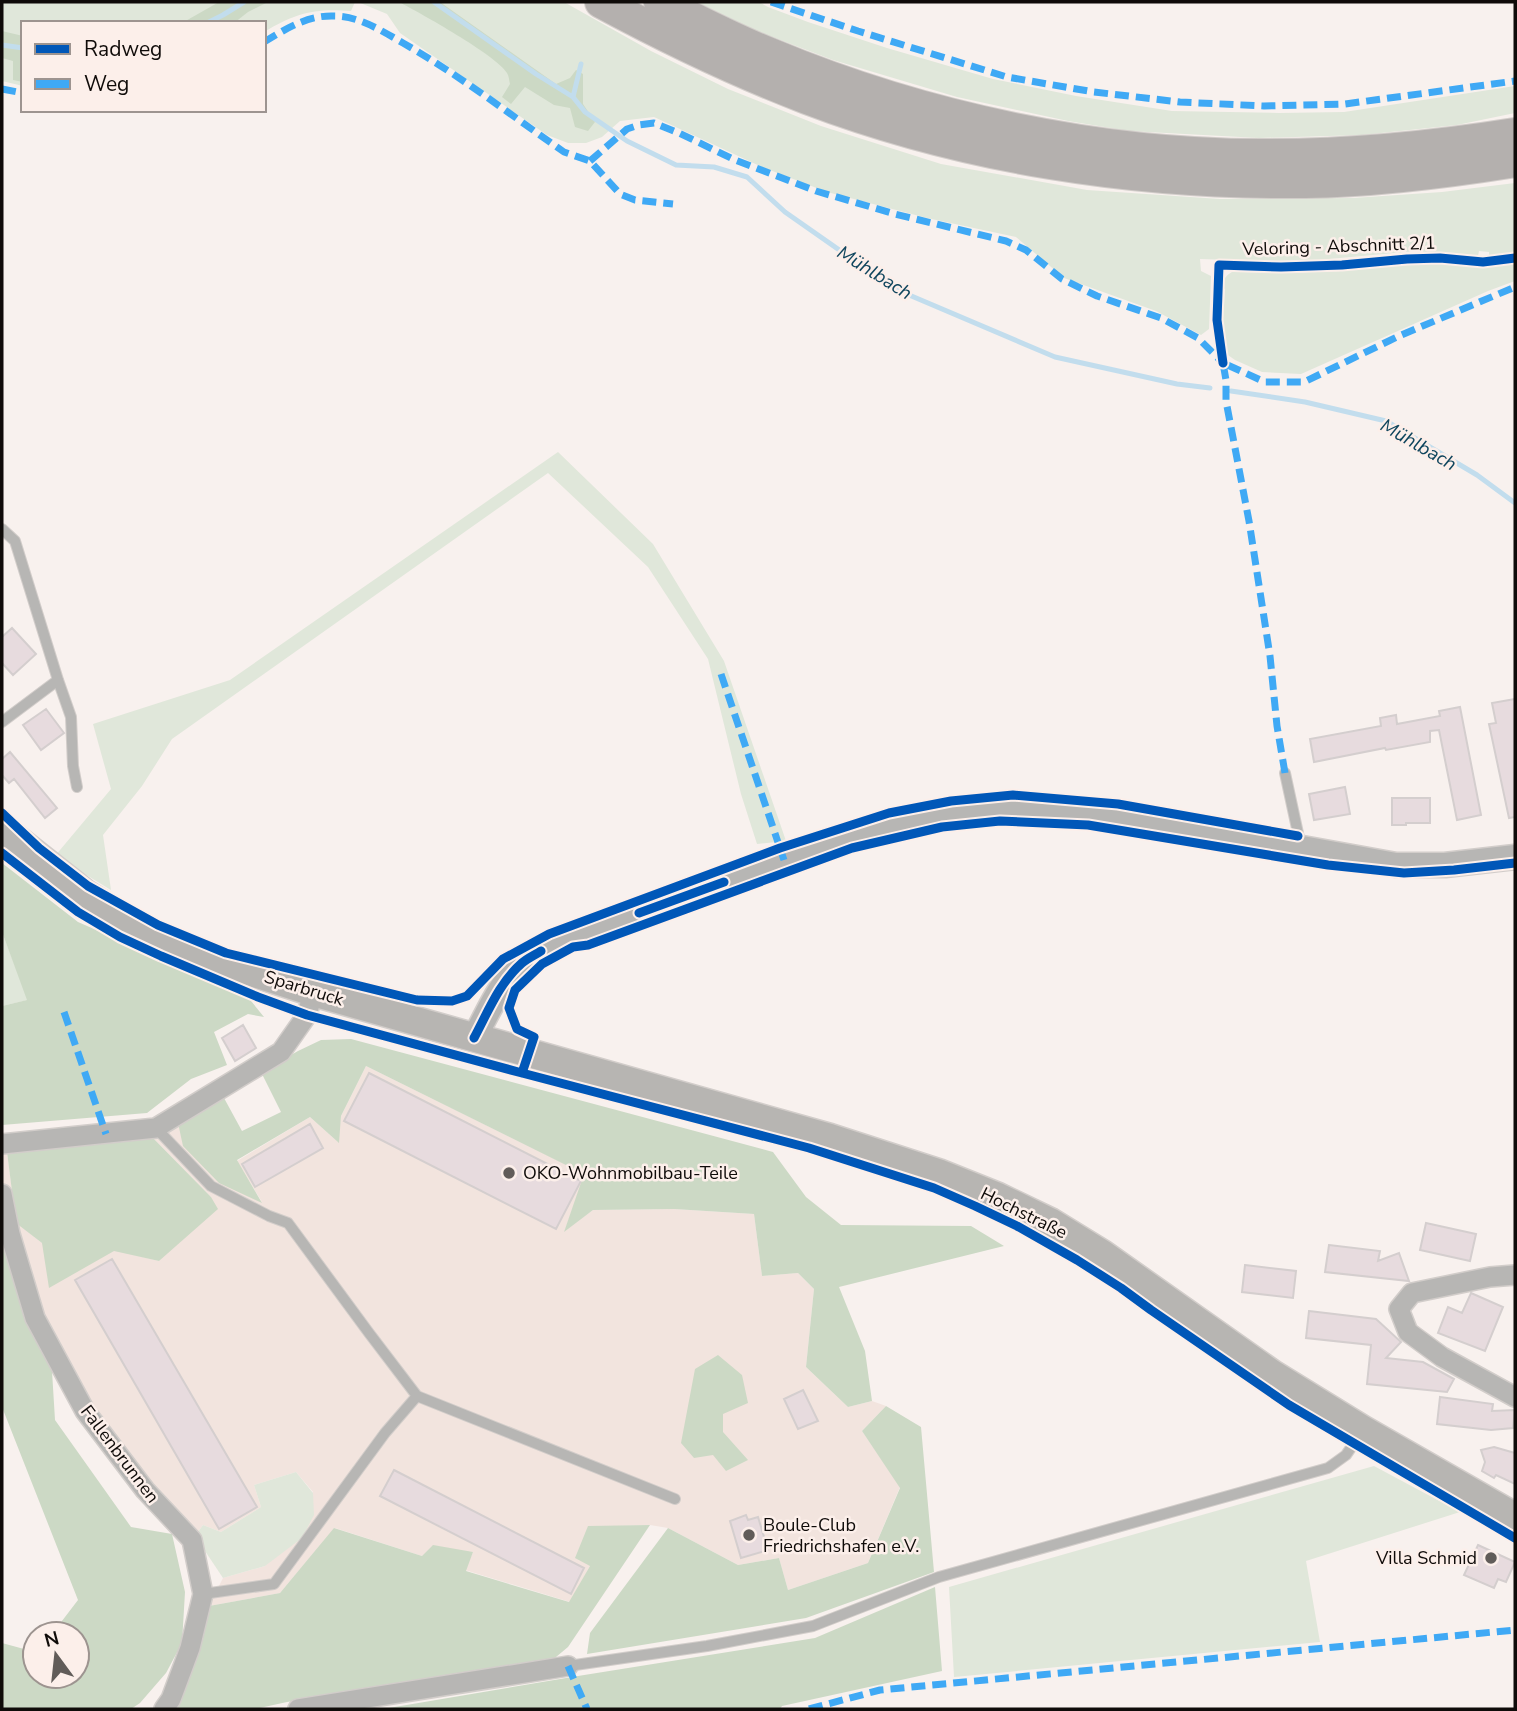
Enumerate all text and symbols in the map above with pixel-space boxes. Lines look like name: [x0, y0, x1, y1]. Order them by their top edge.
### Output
legend: [21, 21, 266, 112]
text: Radweg: [84, 35, 162, 63]
text: Weg: [84, 70, 129, 98]
street label: Veloring - Abschnitt 2/1: [1241, 231, 1436, 261]
water label: Mühlbach: [832, 240, 917, 306]
water label: Mühlbach: [1376, 413, 1461, 477]
street label: Sparbruck: [261, 965, 348, 1012]
place label: OKO-Wohnmobilbau-Teile: [523, 1161, 738, 1185]
marker: OKO-Wohnmobilbau-Teile: [501, 1165, 517, 1181]
street label: Hochstraße: [977, 1182, 1071, 1244]
street label: Fallenbrunnen: [75, 1400, 165, 1508]
place label: Boule-Club Friedrichshafen e.V.: [763, 1513, 919, 1558]
marker: Boule-Club Friedrichshafen e.V.: [741, 1527, 757, 1543]
place label: Villa Schmid: [1375, 1546, 1477, 1570]
marker: Villa Schmid: [1483, 1550, 1499, 1566]
north arrow: [21, 1620, 91, 1690]
text: N: [42, 1625, 62, 1654]

